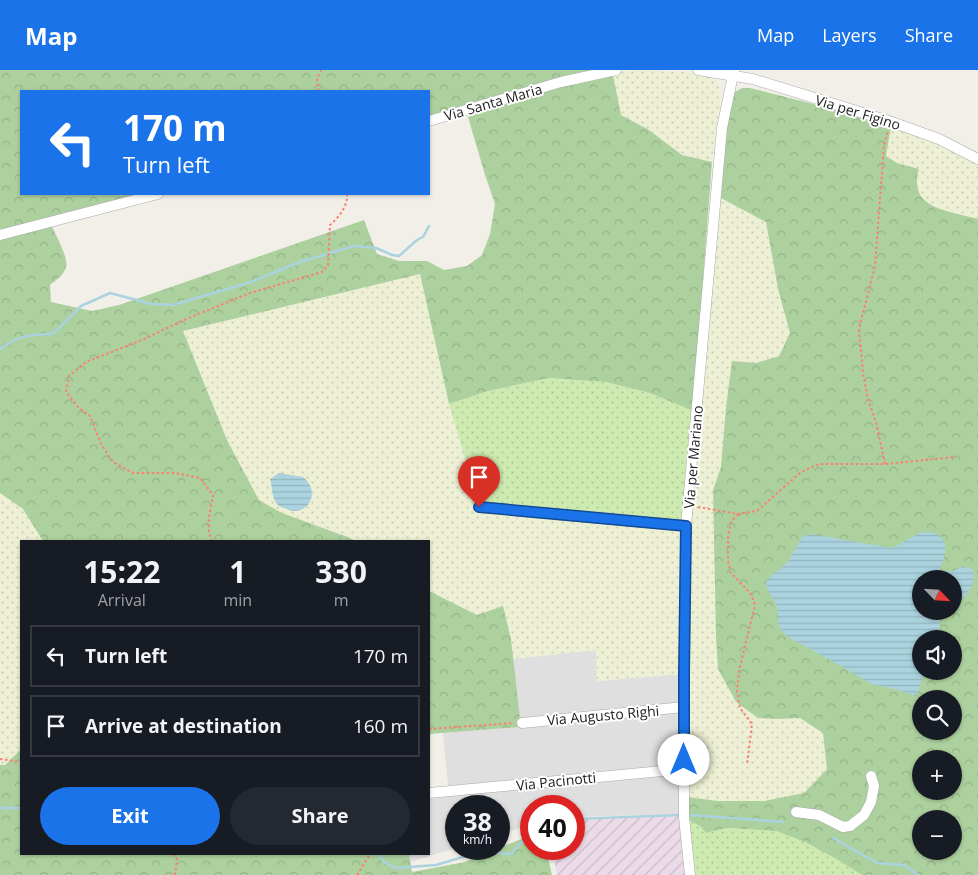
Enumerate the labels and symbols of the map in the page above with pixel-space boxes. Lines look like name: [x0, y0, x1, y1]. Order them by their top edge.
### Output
street label: Via Santa Maria: [442, 79, 544, 125]
street label: Via per Figino: [813, 90, 903, 134]
street label: Via per Mariano: [679, 405, 707, 509]
pin: [458, 456, 500, 507]
north arrow: [912, 570, 962, 620]
street label: Via Augusto Righi: [546, 701, 660, 729]
position arrow: [657, 733, 709, 785]
street label: Via Pacinotti: [515, 767, 597, 795]
speed limit sign: 40: [520, 795, 585, 860]

